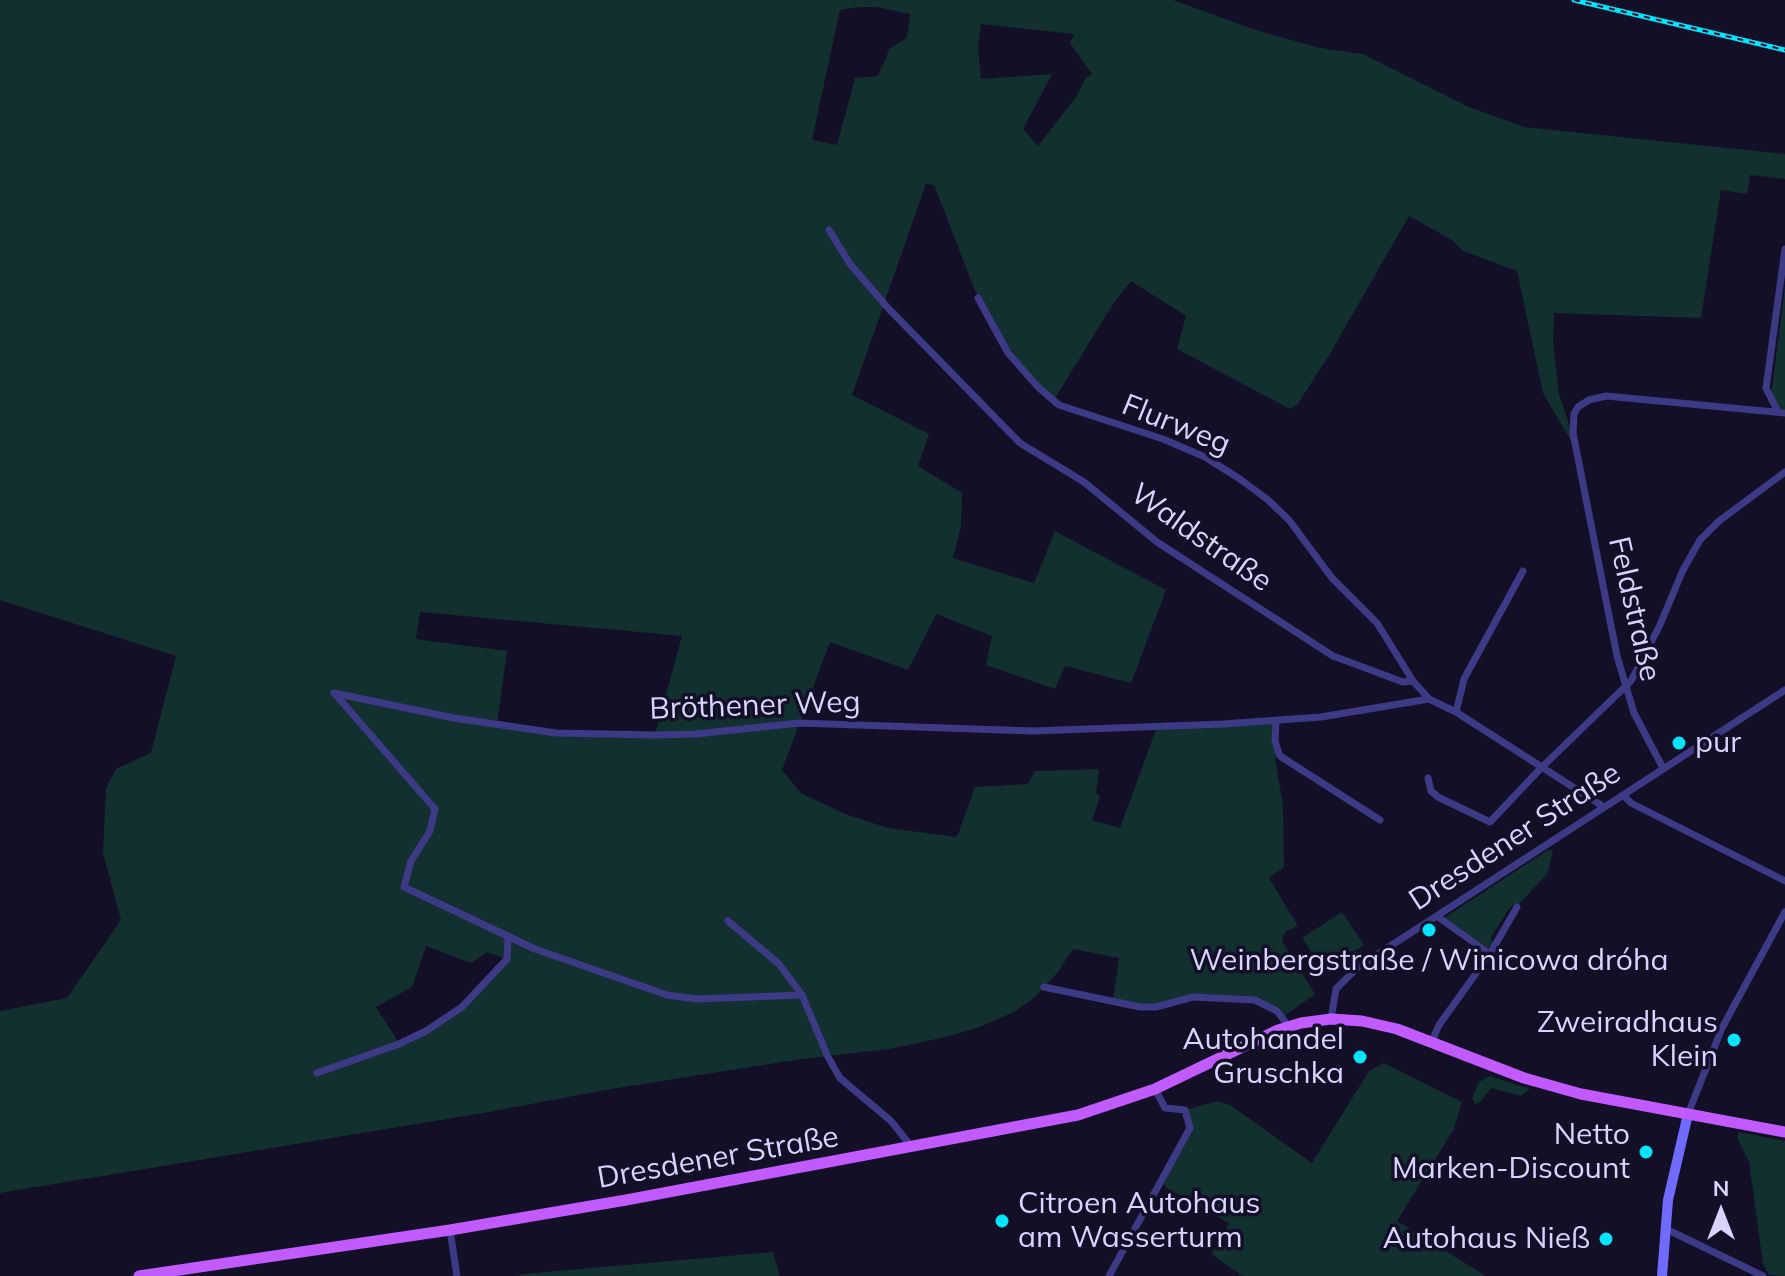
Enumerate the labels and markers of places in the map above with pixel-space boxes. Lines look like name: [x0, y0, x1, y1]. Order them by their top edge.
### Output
place label: pur: [1695, 725, 1741, 761]
marker: pur: [1670, 734, 1688, 752]
marker: Weinbergstraße / Winicowa dróha: [1420, 921, 1438, 939]
place label: Weinbergstraße / Winicowa dróha: [1190, 943, 1668, 979]
place label: Zweiradhaus Klein: [1537, 1005, 1718, 1076]
place label: Autohandel Gruschka: [1183, 1022, 1344, 1092]
marker: Zweiradhaus Klein: [1725, 1031, 1743, 1049]
marker: Autohandel Gruschka: [1351, 1048, 1369, 1066]
place label: Netto Marken-Discount: [1392, 1117, 1630, 1188]
marker: Netto Marken-Discount: [1637, 1143, 1655, 1161]
place label: Citroen Autohaus am Wasserturm: [1018, 1186, 1260, 1256]
marker: Citroen Autohaus am Wasserturm: [993, 1212, 1011, 1230]
place label: Autohaus Nieß: [1383, 1221, 1590, 1257]
marker: Autohaus Nieß: [1597, 1230, 1615, 1248]

